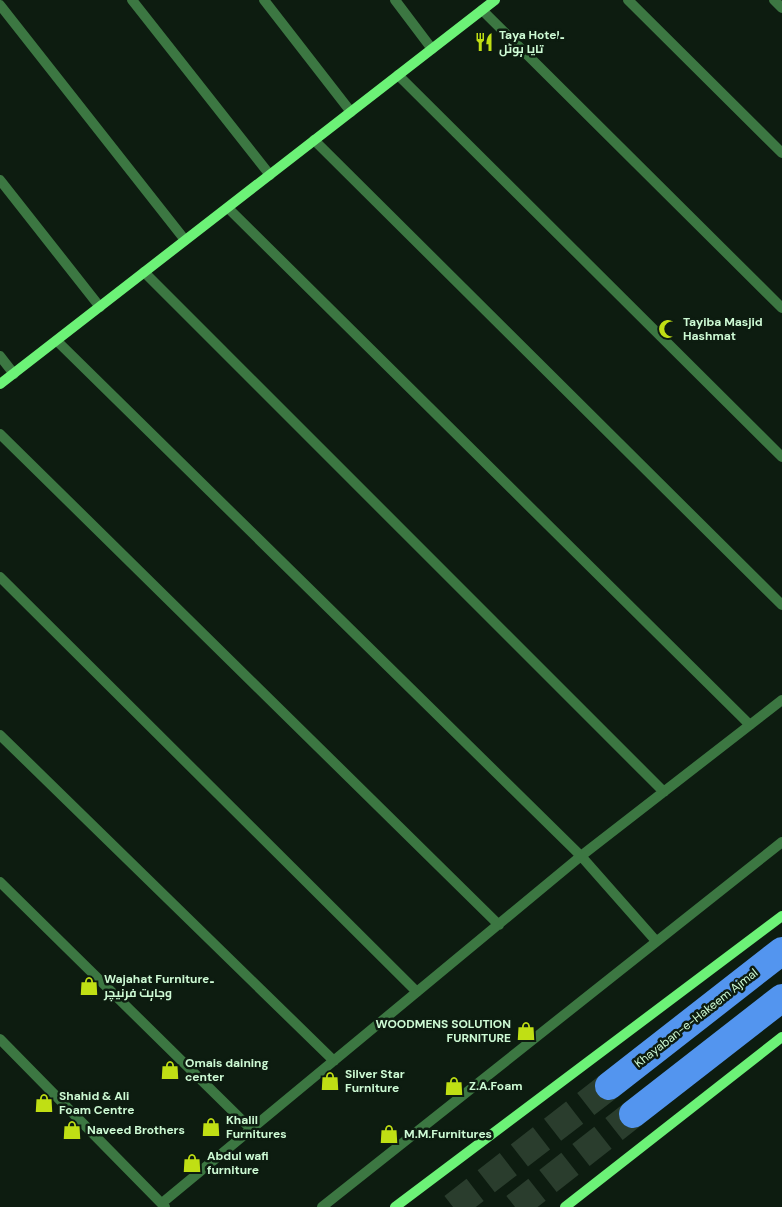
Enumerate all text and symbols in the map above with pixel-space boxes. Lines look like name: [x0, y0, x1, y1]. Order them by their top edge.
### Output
place label: Taya Hotel۔ تایا ہوٹل: [499, 27, 565, 57]
restaurant icon: Taya Hotel۔ تایا ہوٹل: [473, 31, 495, 53]
place label: Tayiba Masjid Hashmat: [683, 314, 763, 344]
mosque icon: Tayiba Masjid Hashmat: [657, 318, 679, 340]
street label: Khayaban-e-Hakeem Ajmal: [631, 965, 761, 1071]
place label: Wajahat Furniture۔ وجاہت فرنیچر: [103, 971, 215, 1002]
shop icon: Wajahat Furniture۔ وجاہت فرنیچر: [78, 975, 100, 997]
place label: WOODMENS SOLUTION FURNITURE: [376, 1016, 511, 1046]
shop icon: WOODMENS SOLUTION FURNITURE: [515, 1020, 537, 1042]
place label: Omais daining center: [185, 1055, 269, 1085]
shop icon: Omais daining center: [159, 1059, 181, 1081]
place label: Silver Star Furniture: [345, 1066, 405, 1096]
shop icon: Silver Star Furniture: [319, 1070, 341, 1092]
shop icon: Z.A.Foam: [443, 1075, 465, 1097]
place label: Z.A.Foam: [469, 1078, 522, 1094]
place label: Shahid & Ali Foam Centre: [59, 1088, 135, 1118]
shop icon: Shahid & Ali Foam Centre: [33, 1092, 55, 1114]
place label: Khalil Furnitures: [226, 1112, 287, 1142]
shop icon: Khalil Furnitures: [200, 1116, 222, 1138]
shop icon: Naveed Brothers: [61, 1119, 83, 1141]
place label: Naveed Brothers: [87, 1122, 185, 1138]
shop icon: M.M.Furnitures: [378, 1123, 400, 1145]
place label: M.M.Furnitures: [404, 1126, 492, 1142]
place label: Abdul wafi furniture: [207, 1148, 269, 1178]
shop icon: Abdul wafi furniture: [181, 1152, 203, 1174]

